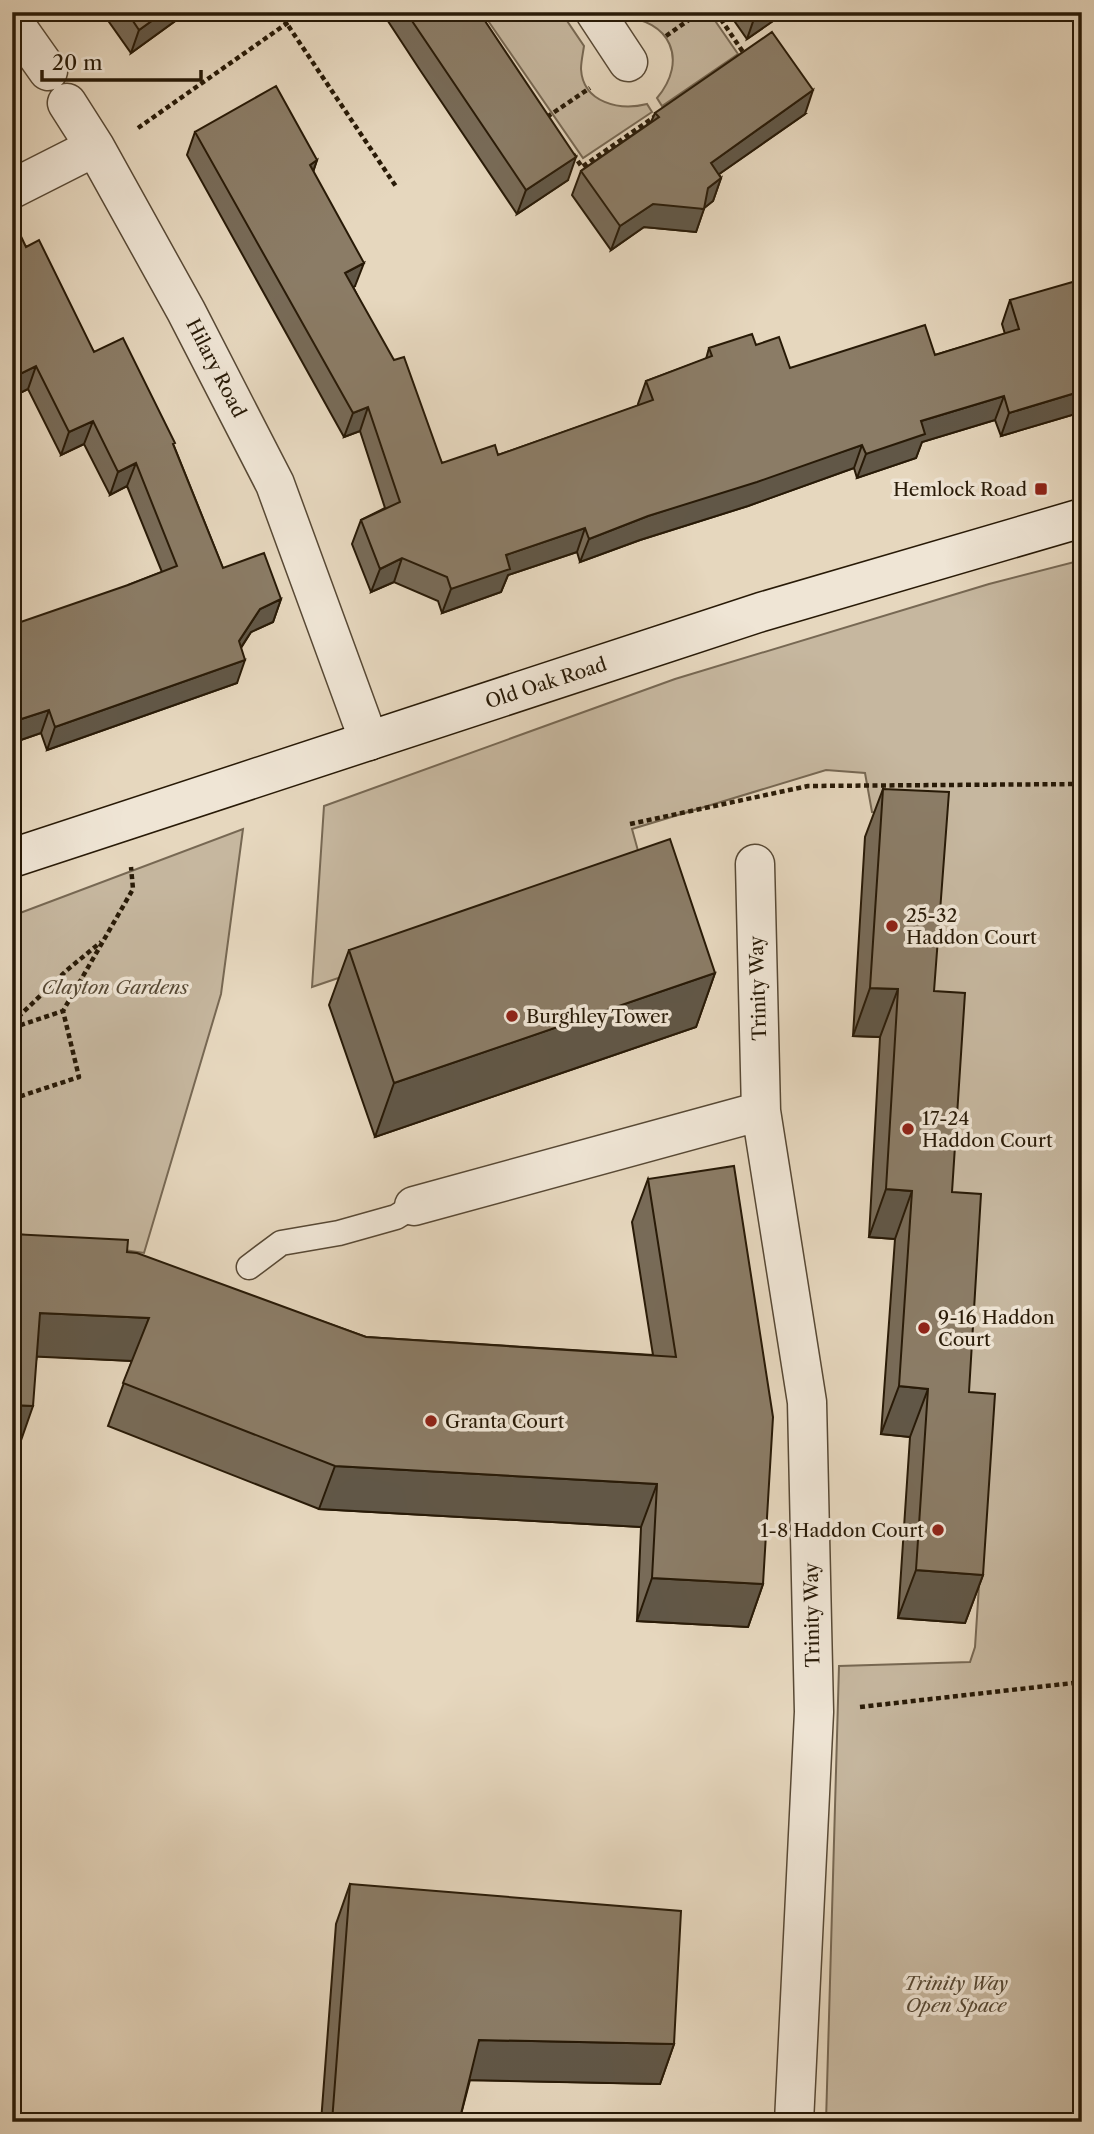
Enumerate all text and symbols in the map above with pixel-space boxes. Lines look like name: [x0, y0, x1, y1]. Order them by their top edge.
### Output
scale bar: [42, 38, 201, 82]
text: 20 m: [52, 50, 103, 75]
street label: Hilary Road: [181, 315, 251, 422]
place label: Hemlock Road: [893, 478, 1027, 501]
marker: Hemlock Road: [1033, 481, 1049, 497]
street label: Old Oak Road: [482, 652, 610, 713]
place label: 25-32 Haddon Court: [906, 904, 1037, 949]
marker: 25-32 Haddon Court: [884, 918, 900, 934]
street label: Trinity Way: [745, 935, 771, 1041]
park label: Clayton Gardens: [42, 976, 189, 999]
place label: Burghley Tower: [526, 1005, 669, 1028]
marker: Burghley Tower: [504, 1008, 520, 1024]
place label: 17-24 Haddon Court: [922, 1107, 1053, 1152]
marker: 17-24 Haddon Court: [900, 1121, 916, 1137]
place label: 9-16 Haddon Court: [938, 1306, 1055, 1351]
marker: 9-16 Haddon Court: [916, 1320, 932, 1336]
place label: Granta Court: [445, 1410, 565, 1433]
marker: Granta Court: [423, 1413, 439, 1429]
place label: 1-8 Haddon Court: [760, 1519, 924, 1542]
marker: 1-8 Haddon Court: [930, 1522, 946, 1538]
street label: Trinity Way: [800, 1562, 824, 1668]
park label: Trinity Way Open Space: [904, 1972, 1009, 2017]

